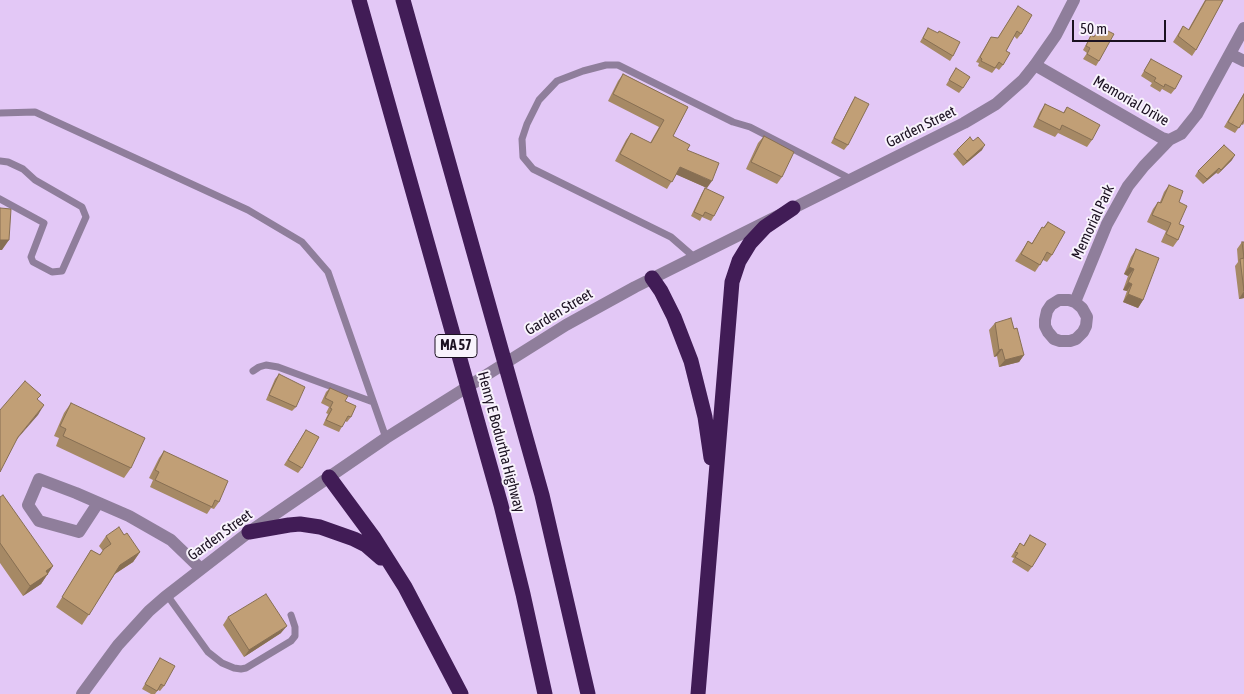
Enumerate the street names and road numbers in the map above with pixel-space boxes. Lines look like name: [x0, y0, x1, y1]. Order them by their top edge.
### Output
street label: Memorial Drive: [1090, 72, 1172, 130]
street label: Garden Street: [883, 102, 959, 152]
street label: Memorial Park: [1068, 182, 1118, 262]
street label: Garden Street: [522, 285, 596, 339]
road number: MA 57: [435, 334, 477, 358]
street label: Henry E Bodurtha Highway: [474, 370, 528, 514]
street label: Garden Street: [184, 506, 256, 564]

